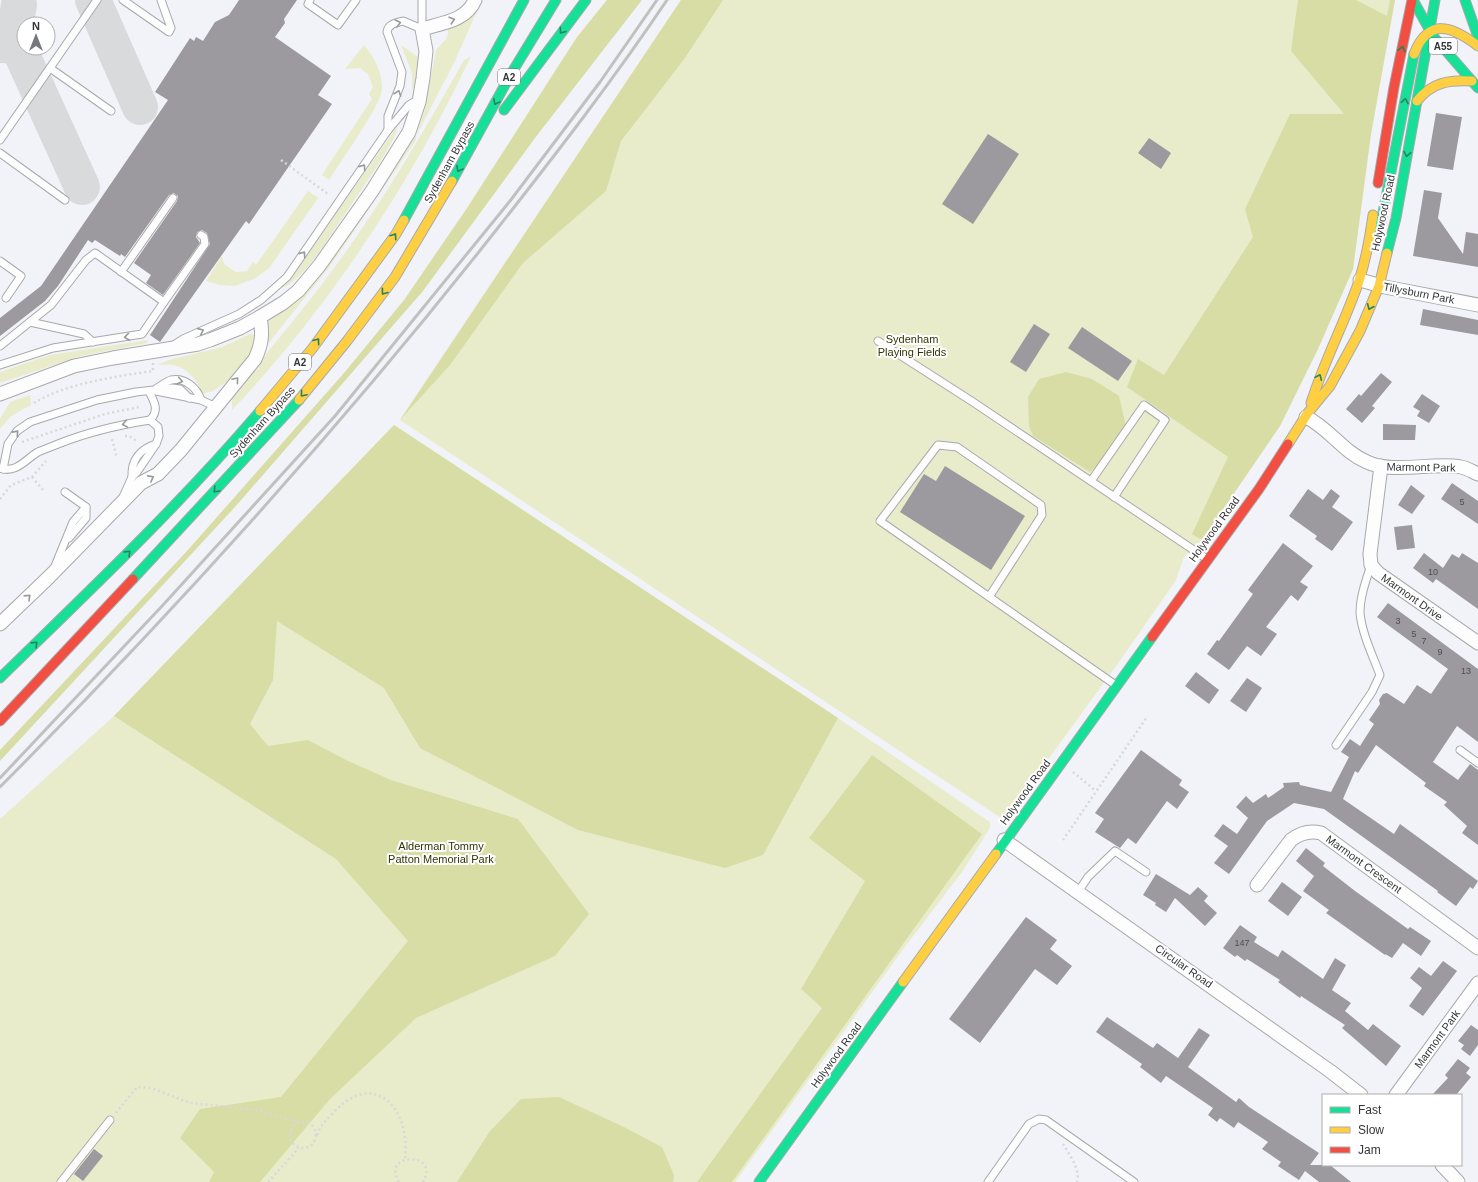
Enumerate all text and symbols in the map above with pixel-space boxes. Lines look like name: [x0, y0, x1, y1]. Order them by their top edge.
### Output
north arrow: [16, 16, 56, 56]
one-way arrow: [449, 16, 456, 24]
one-way arrow: [394, 19, 401, 28]
text: N: [32, 20, 40, 32]
one-way arrow: [560, 26, 567, 33]
road number: A55: [1429, 38, 1457, 54]
one-way arrow: [1397, 46, 1406, 53]
road number: A2: [498, 69, 520, 85]
one-way arrow: [393, 90, 401, 97]
one-way arrow: [493, 98, 500, 105]
one-way arrow: [1401, 98, 1409, 104]
street label: Sydenham Bypass: [422, 119, 477, 205]
one-way arrow: [1403, 151, 1412, 157]
one-way arrow: [358, 164, 365, 171]
one-way arrow: [456, 165, 463, 172]
street label: Holywood Road: [1369, 174, 1397, 252]
one-way arrow: [389, 234, 396, 241]
one-way arrow: [298, 251, 305, 258]
street label: Tillysburn Park: [1382, 280, 1456, 306]
one-way arrow: [382, 287, 389, 294]
one-way arrow: [1366, 304, 1374, 311]
one-way arrow: [197, 328, 205, 336]
one-way arrow: [124, 332, 130, 341]
park label: Sydenham Playing Fields: [878, 333, 947, 358]
one-way arrow: [312, 339, 319, 346]
road number: A2: [289, 354, 311, 370]
one-way arrow: [1314, 374, 1322, 382]
one-way arrow: [177, 377, 184, 385]
one-way arrow: [232, 378, 239, 385]
street label: Sydenham Bypass: [227, 384, 297, 460]
one-way arrow: [301, 389, 308, 396]
one-way arrow: [122, 419, 128, 428]
one-way arrow: [11, 431, 18, 438]
street label: Marmont Park: [1386, 460, 1456, 474]
one-way arrow: [147, 475, 154, 483]
one-way arrow: [213, 485, 221, 493]
street label: Holywood Road: [1186, 494, 1242, 564]
house number: 5: [1459, 497, 1465, 507]
one-way arrow: [123, 550, 131, 558]
house number: 10: [1428, 567, 1438, 577]
street label: Marmont Drive: [1379, 571, 1445, 623]
one-way arrow: [23, 595, 31, 602]
house number: 3: [1395, 616, 1401, 626]
house number: 5: [1411, 629, 1417, 639]
house number: 7: [1421, 636, 1427, 646]
one-way arrow: [30, 641, 38, 649]
house number: 9: [1437, 647, 1443, 657]
house number: 13: [1461, 666, 1471, 676]
street label: Holywood Road: [997, 757, 1053, 827]
street label: Marmont Crescent: [1324, 833, 1404, 895]
park label: Alderman Tommy Patton Memorial Park: [388, 840, 494, 865]
house number: 147: [1234, 938, 1250, 948]
street label: Circular Road: [1153, 942, 1215, 990]
street label: Marmont Park: [1412, 1007, 1462, 1070]
street label: Holywood Road: [808, 1020, 864, 1090]
legend: [1322, 1094, 1462, 1166]
text: Fast: [1358, 1103, 1382, 1117]
text: Slow: [1358, 1123, 1384, 1137]
text: Jam: [1358, 1143, 1381, 1157]

